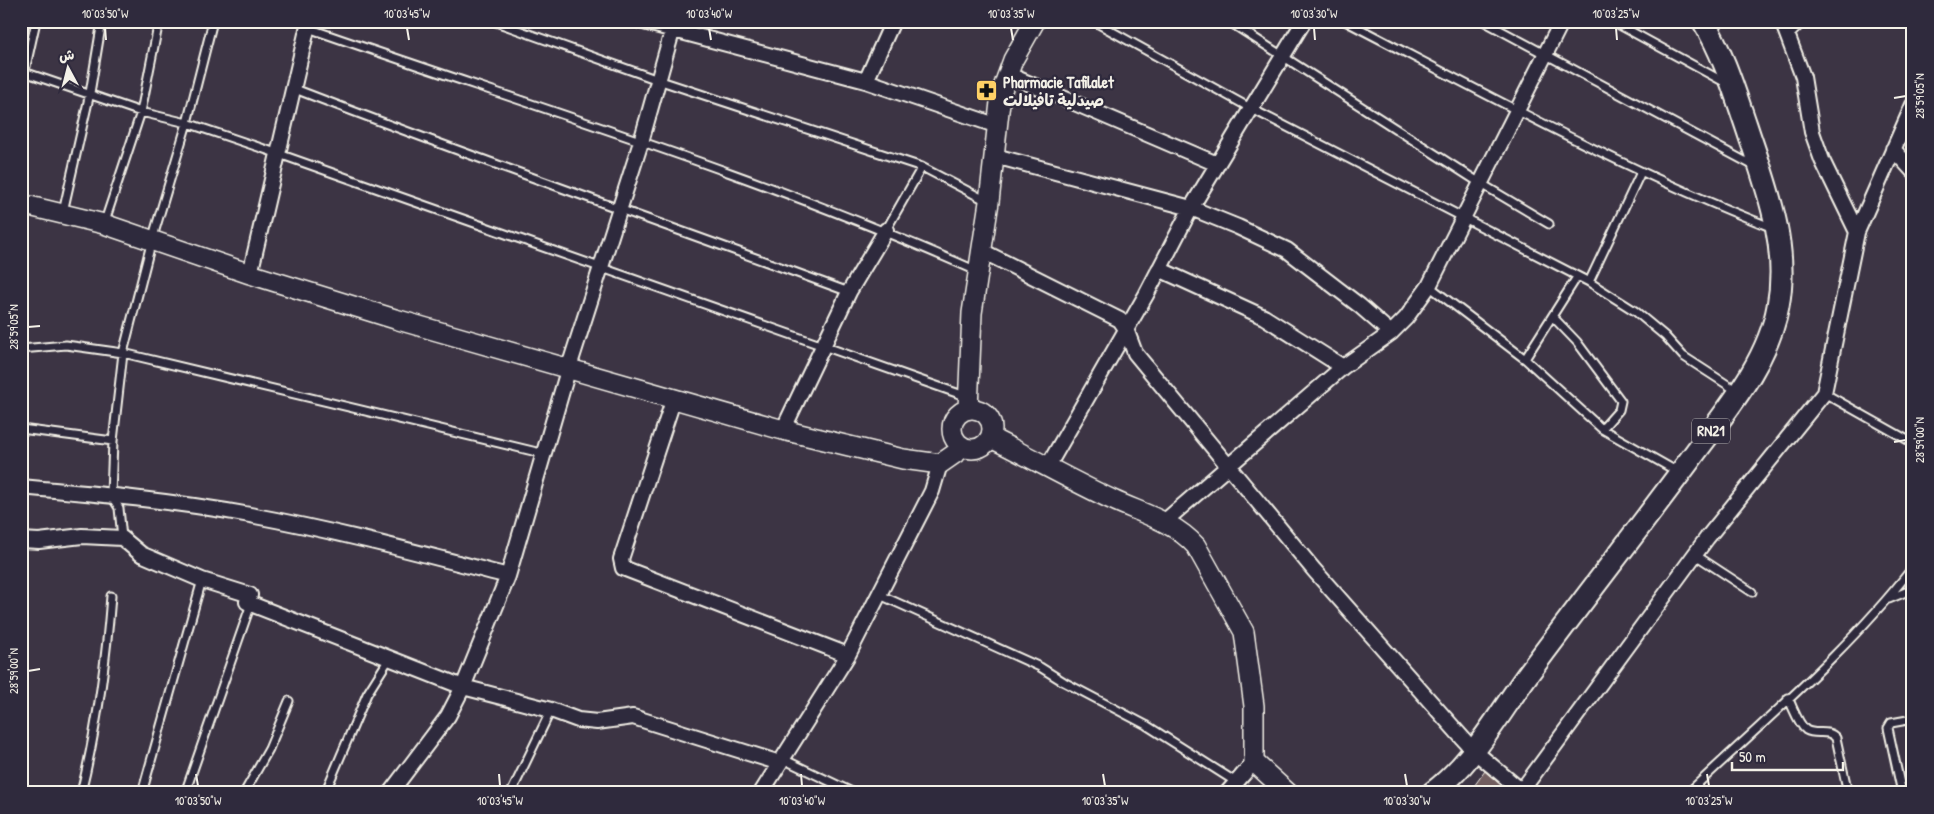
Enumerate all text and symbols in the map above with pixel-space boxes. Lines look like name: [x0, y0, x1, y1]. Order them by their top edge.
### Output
text: 10°03'50"W: [82, 5, 129, 22]
text: 10°03'45"W: [384, 5, 431, 22]
text: 10°03'40"W: [686, 5, 733, 22]
text: 10°03'35"W: [988, 5, 1035, 22]
text: 10°03'30"W: [1290, 5, 1338, 22]
text: 10°03'25"W: [1593, 5, 1640, 22]
north arrow: [42, 42, 92, 92]
text: ش: [58, 44, 75, 65]
place label: Pharmacie Tafilalet صيدلية تافيلالت: [1003, 71, 1114, 111]
text: 28°59'05"N: [1911, 73, 1928, 119]
pharmacy icon: Pharmacie Tafilalet صيدلية تافيلالت: [975, 79, 999, 103]
text: 28°59'05"N: [5, 304, 22, 350]
text: 28°59'00"N: [1911, 417, 1928, 463]
road number: RN21: [1692, 418, 1730, 444]
text: 28°59'00"N: [5, 648, 22, 694]
scale bar: [1732, 739, 1843, 771]
text: 50 m: [1739, 746, 1766, 767]
text: 10°03'50"W: [175, 792, 222, 809]
text: 10°03'45"W: [477, 792, 524, 809]
text: 10°03'40"W: [779, 792, 826, 809]
text: 10°03'35"W: [1082, 792, 1129, 809]
text: 10°03'30"W: [1383, 792, 1431, 809]
text: 10°03'25"W: [1686, 792, 1733, 809]

